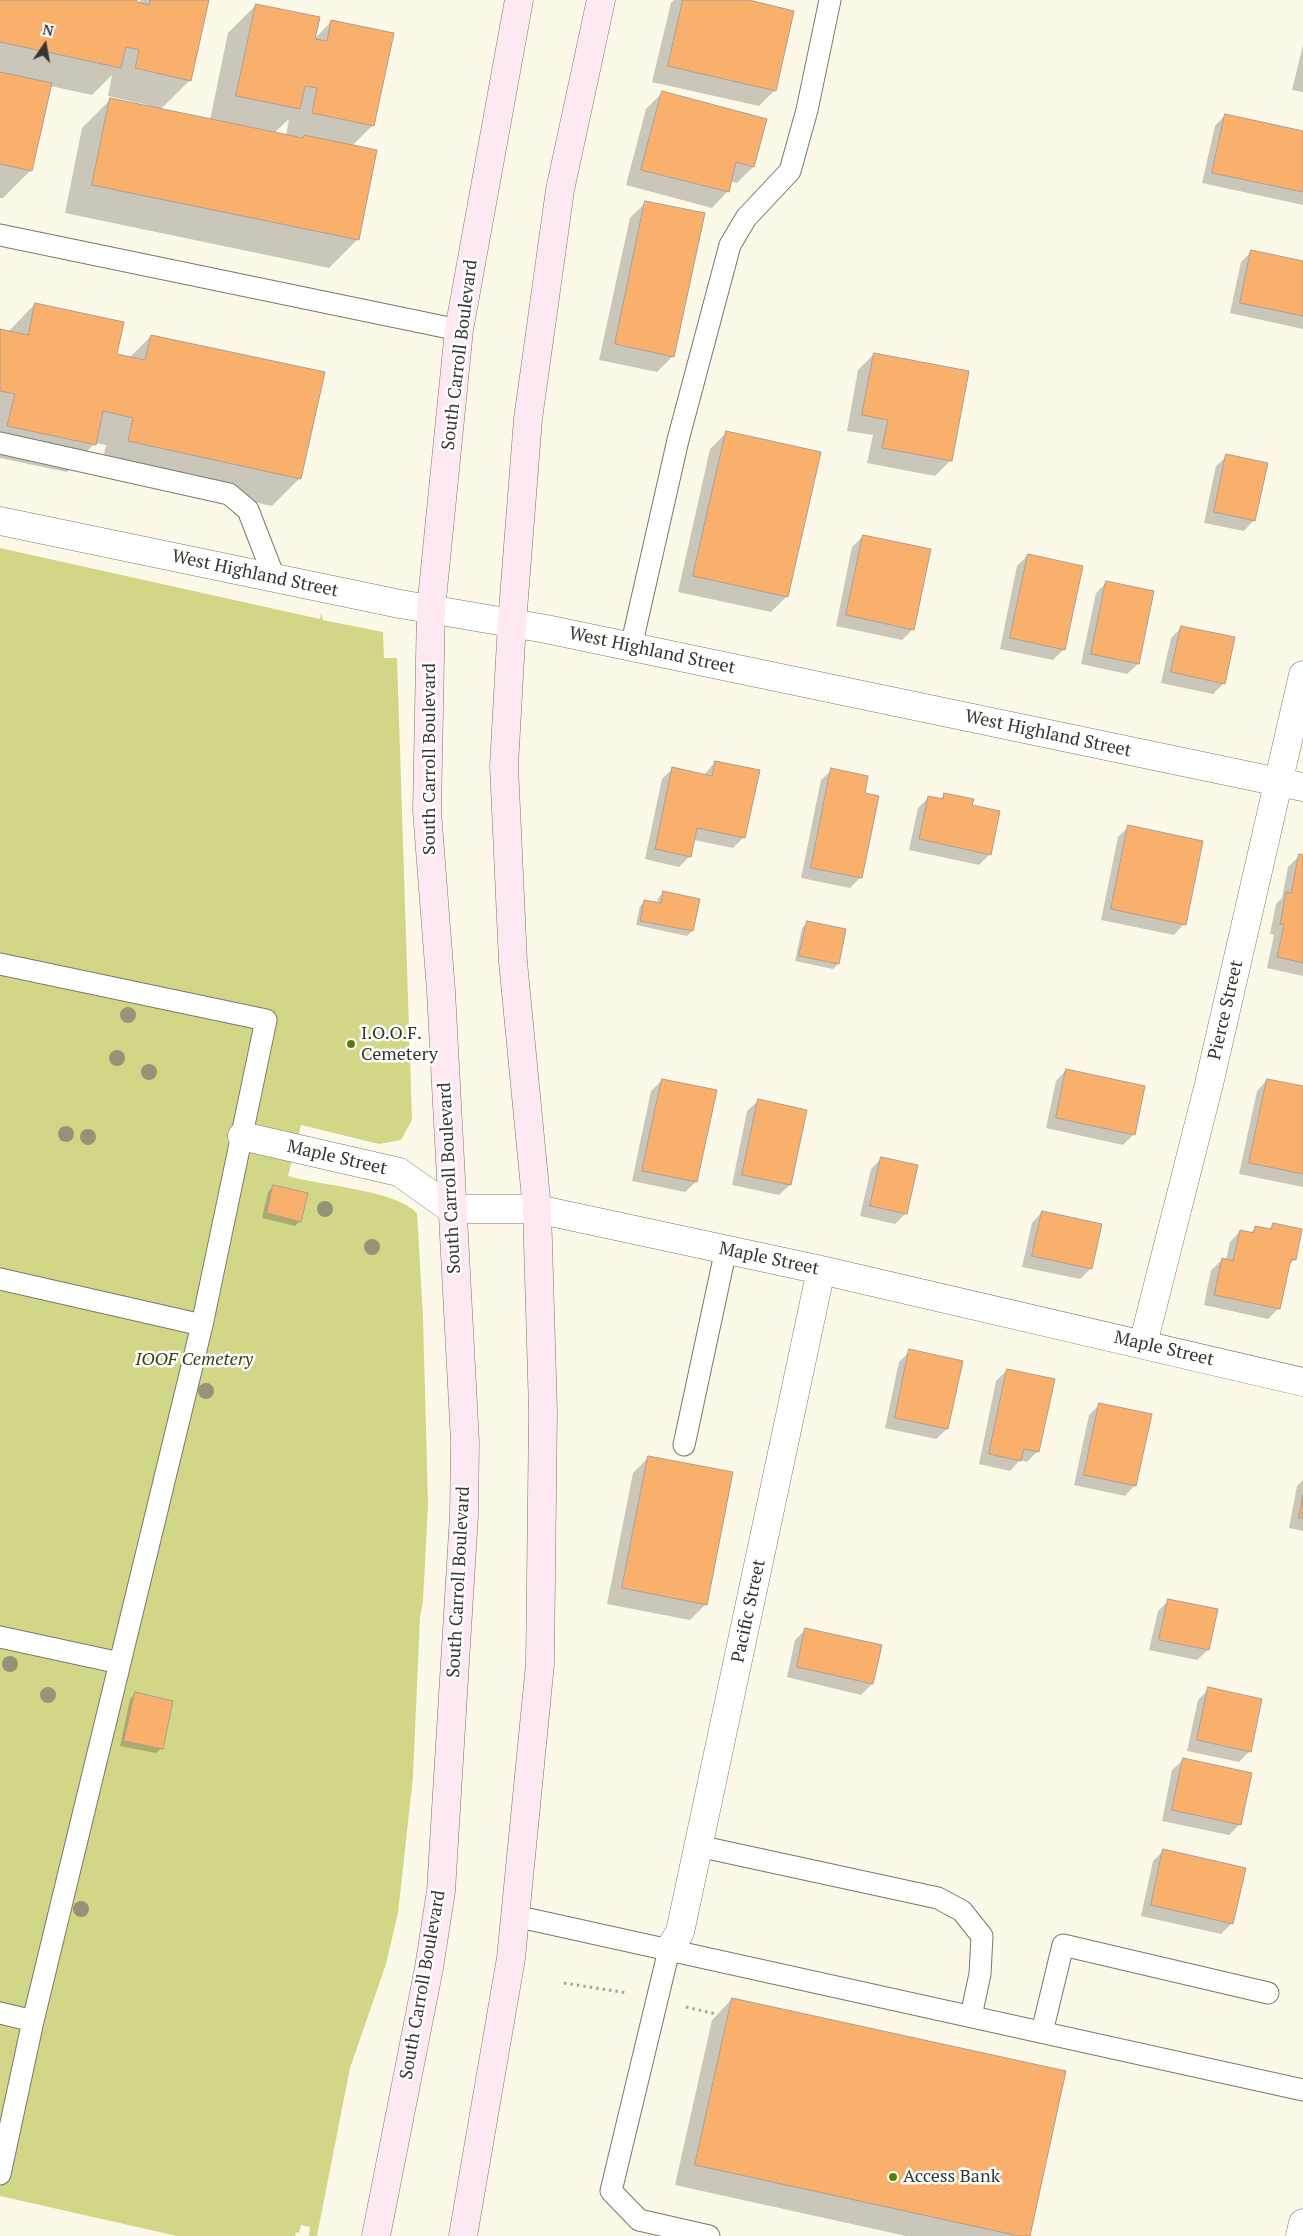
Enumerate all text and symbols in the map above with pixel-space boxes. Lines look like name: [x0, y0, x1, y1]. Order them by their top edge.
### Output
text: N: [41, 19, 55, 40]
north arrow: [20, 20, 70, 70]
street label: South Carroll Boulevard: [438, 258, 482, 452]
street label: West Highland Street: [170, 546, 340, 602]
street label: West Highland Street: [567, 623, 737, 679]
street label: South Carroll Boulevard: [419, 663, 441, 855]
street label: West Highland Street: [963, 706, 1133, 762]
street label: Pierce Street: [1204, 958, 1248, 1062]
place label: I.O.O.F. Cemetery: [361, 1023, 438, 1066]
marker: I.O.O.F. Cemetery: [345, 1038, 357, 1050]
street label: South Carroll Boulevard: [434, 1082, 466, 1274]
street label: Maple Street: [285, 1136, 389, 1180]
street label: Maple Street: [717, 1238, 821, 1280]
street label: Maple Street: [1112, 1327, 1216, 1371]
park label: IOOF Cemetery: [135, 1349, 253, 1371]
street label: South Carroll Boulevard: [443, 1486, 475, 1678]
street label: Pacific Street: [728, 1557, 770, 1665]
street label: South Carroll Boulevard: [396, 1889, 450, 2081]
place label: Access Bank: [903, 2166, 1000, 2188]
marker: Access Bank: [887, 2171, 899, 2183]

